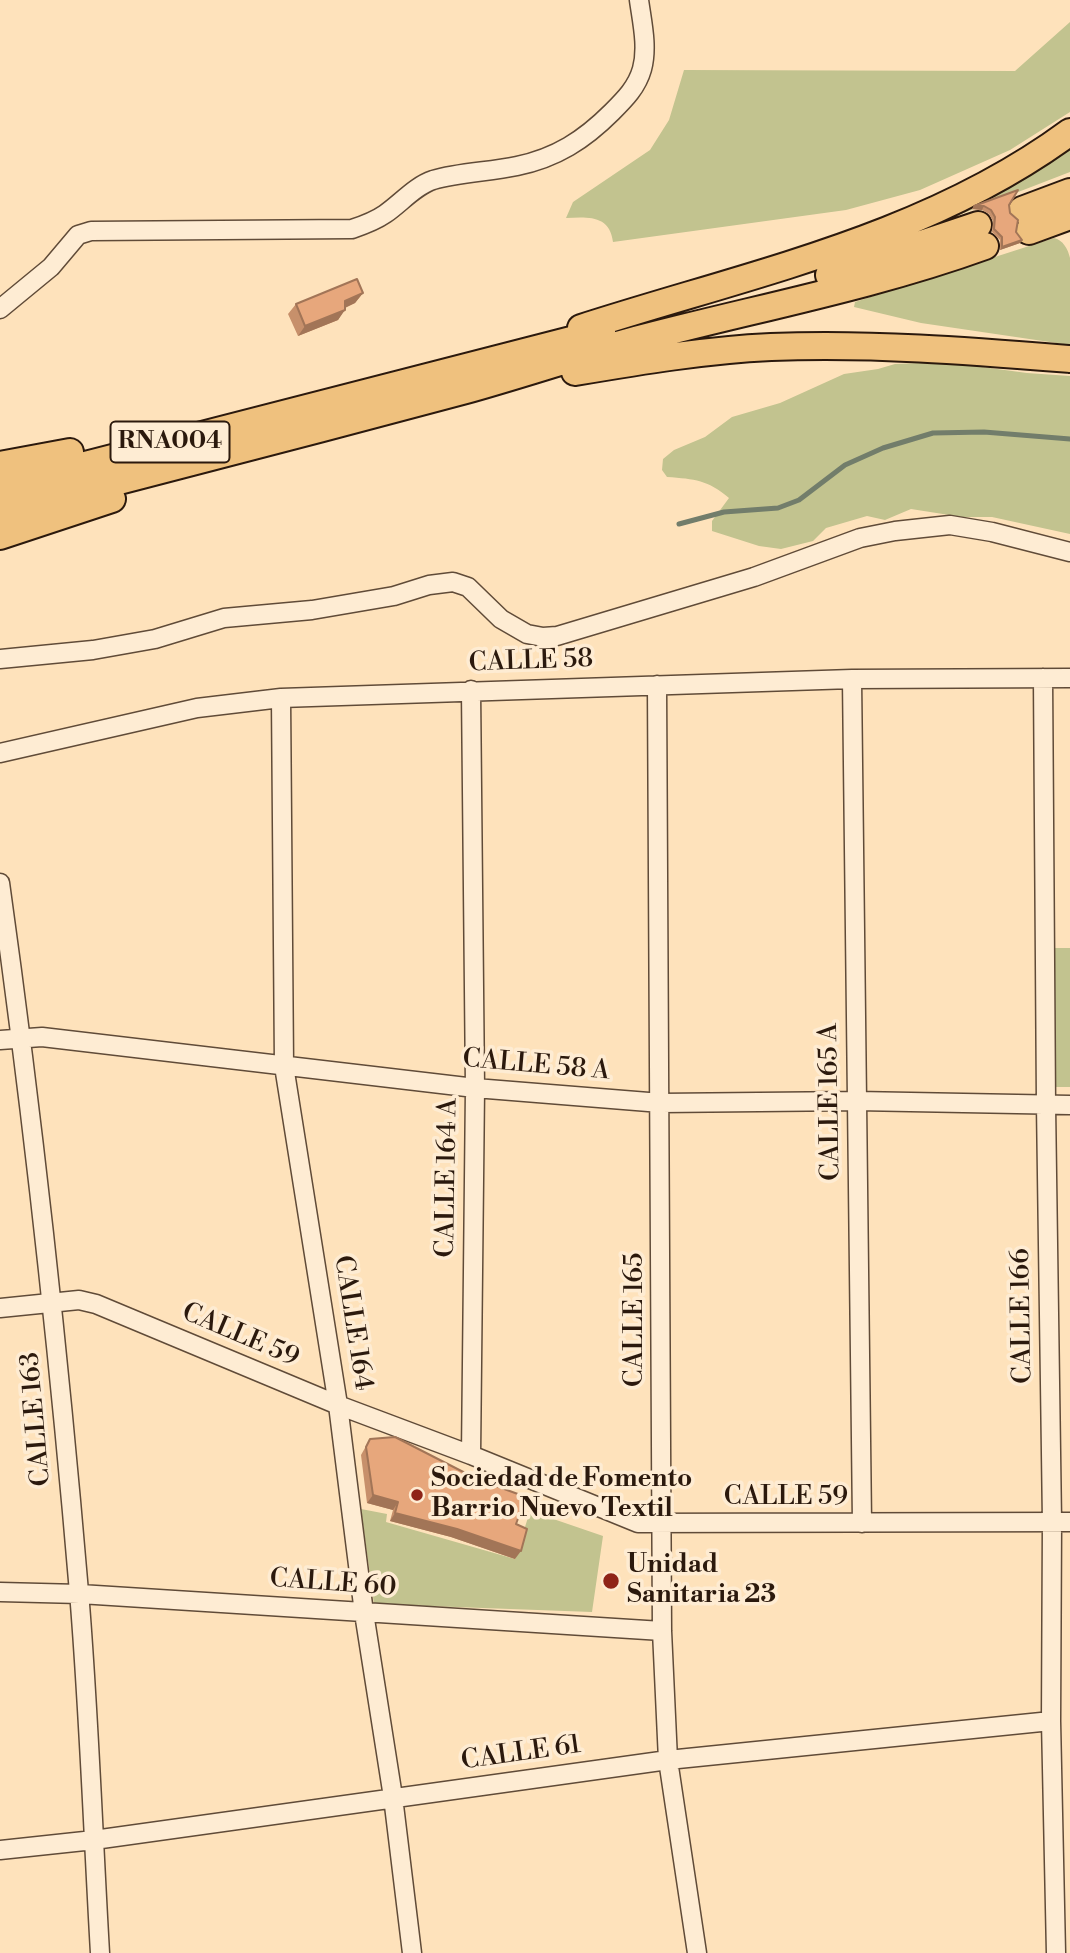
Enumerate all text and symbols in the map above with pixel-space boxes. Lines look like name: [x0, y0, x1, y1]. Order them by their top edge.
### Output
road number: RNA004: [110, 422, 230, 462]
street label: CALLE 58: [468, 644, 594, 680]
street label: CALLE 165 A: [814, 1023, 848, 1181]
street label: CALLE 58 A: [461, 1044, 611, 1088]
street label: CALLE 164 A: [431, 1098, 465, 1258]
street label: CALLE 166: [1006, 1248, 1040, 1384]
street label: CALLE 164: [326, 1253, 378, 1393]
street label: CALLE 165: [620, 1253, 652, 1387]
street label: CALLE 59: [177, 1297, 303, 1375]
street label: CALLE 163: [16, 1351, 58, 1487]
place label: Sociedad de Fomento Barrio Nuevo Textil: [431, 1464, 692, 1526]
street label: CALLE 59: [724, 1482, 848, 1514]
marker: Sociedad de Fomento Barrio Nuevo Textil: [409, 1487, 425, 1503]
place label: Unidad Sanitaria 23: [627, 1550, 776, 1612]
street label: CALLE 60: [268, 1564, 398, 1604]
marker: Unidad Sanitaria 23: [601, 1571, 621, 1591]
street label: CALLE 61: [459, 1730, 583, 1778]

